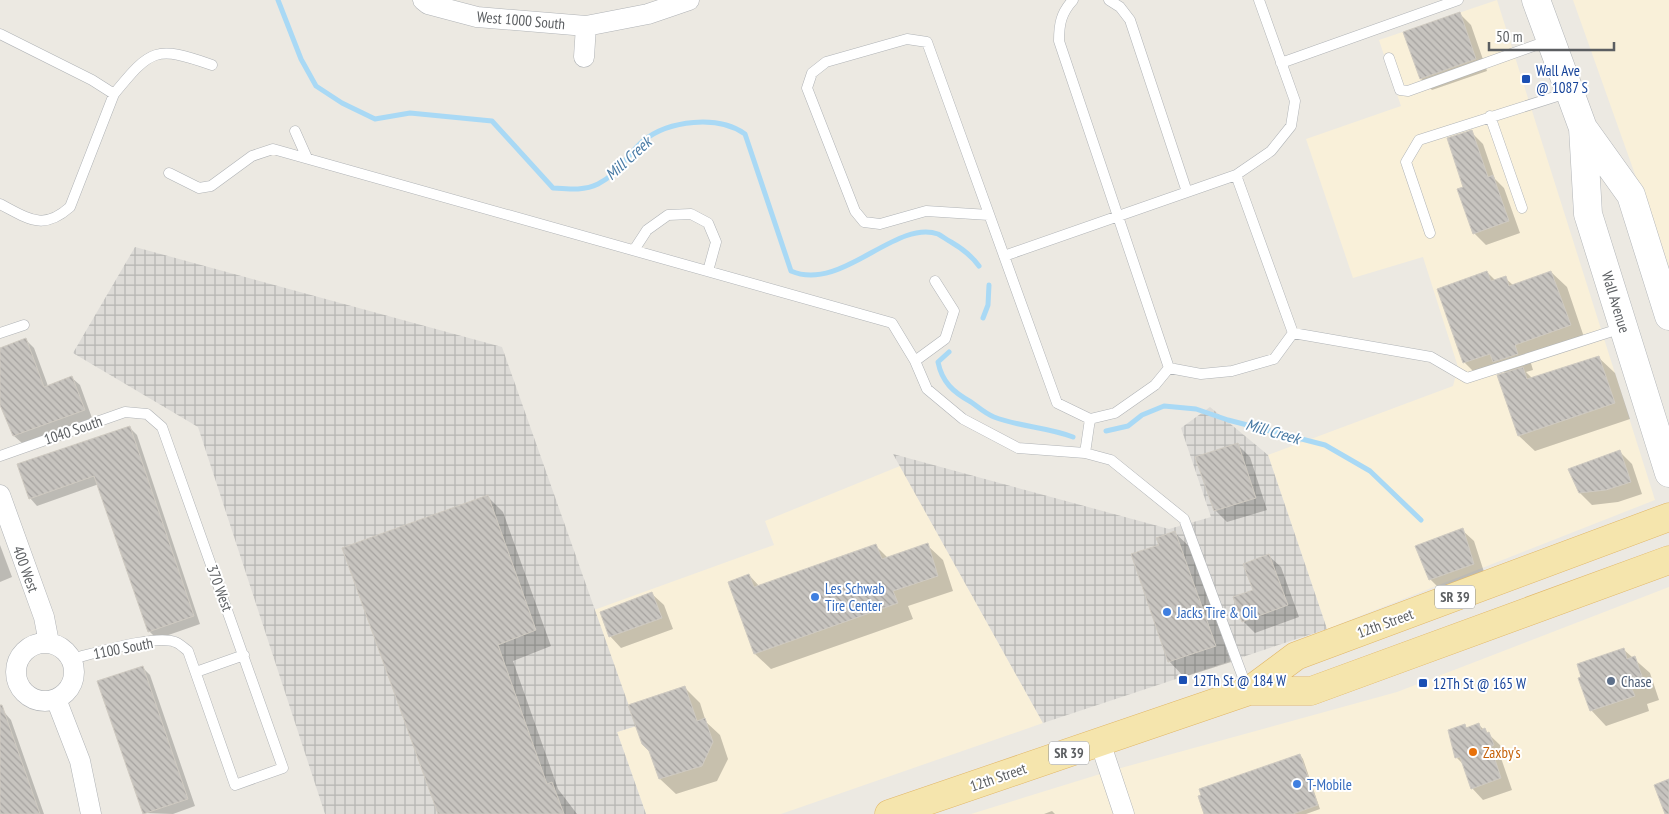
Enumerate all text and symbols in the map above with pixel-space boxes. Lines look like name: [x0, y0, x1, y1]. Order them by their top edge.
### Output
street label: West 1000 South: [476, 7, 566, 33]
scale bar: [1489, 20, 1614, 52]
text: 50 m: [1496, 27, 1522, 46]
place label: Wall Ave @ 1087 S: [1536, 61, 1588, 97]
marker: Wall Ave @ 1087 S: [1520, 73, 1532, 85]
water label: Mill Creek: [601, 131, 657, 184]
street label: Wall Avenue: [1598, 269, 1634, 335]
street label: 1040 South: [41, 411, 105, 449]
water label: Mill Creek: [1244, 414, 1304, 449]
street label: 400 West: [9, 543, 43, 595]
street label: 370 West: [203, 562, 237, 614]
place label: Les Schwab Tire Center: [825, 579, 885, 615]
road number: SR 39: [1435, 586, 1475, 608]
marker: Les Schwab Tire Center: [809, 591, 821, 603]
place label: Jacks Tire & Oil: [1176, 603, 1258, 622]
street label: 12th Street: [1354, 604, 1416, 642]
marker: Jacks Tire & Oil: [1161, 606, 1173, 618]
street label: 1100 South: [92, 633, 154, 663]
place label: 12Th St @ 184 W: [1193, 671, 1286, 690]
place label: Chase: [1621, 672, 1652, 691]
marker: 12Th St @ 184 W: [1177, 674, 1189, 686]
place label: 12Th St @ 165 W: [1433, 674, 1526, 693]
marker: Chase: [1605, 675, 1617, 687]
marker: 12Th St @ 165 W: [1417, 677, 1429, 689]
road number: SR 39: [1049, 741, 1089, 764]
place label: Zaxby's: [1483, 743, 1521, 762]
marker: Zaxby's: [1467, 746, 1479, 758]
street label: 12th Street: [967, 758, 1029, 796]
place label: T-Mobile: [1307, 775, 1352, 794]
marker: T-Mobile: [1291, 778, 1303, 790]

